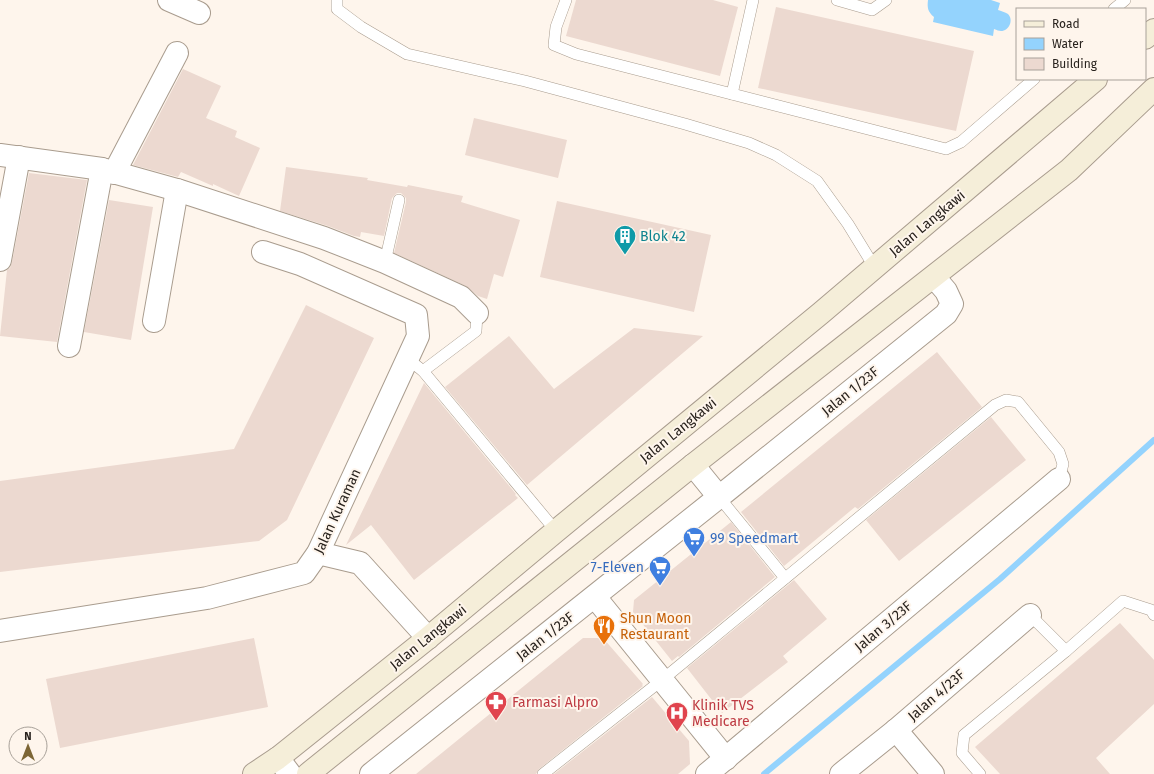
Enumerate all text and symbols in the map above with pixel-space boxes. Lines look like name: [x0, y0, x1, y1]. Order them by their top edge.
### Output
legend: [1016, 8, 1146, 80]
text: Road: [1052, 17, 1080, 31]
text: Water: [1052, 37, 1084, 51]
text: Building: [1052, 57, 1098, 71]
street label: Jalan Langkawi: [886, 187, 969, 260]
building icon: Blok 42: [612, 223, 638, 256]
place label: Blok 42: [640, 228, 686, 245]
street label: Jalan 1/23F: [818, 363, 882, 420]
street label: Jalan Langkawi: [637, 394, 720, 466]
street label: Jalan Kuraman: [310, 466, 365, 556]
supermarket icon: 99 Speedmart: [681, 525, 707, 558]
place label: 99 Speedmart: [710, 530, 799, 547]
supermarket icon: 7-Eleven: [647, 554, 673, 587]
place label: 7-Eleven: [590, 559, 644, 576]
street label: Jalan 3/23F: [851, 597, 915, 655]
street label: Jalan Langkawi: [387, 601, 470, 673]
street label: Jalan 1/23F: [513, 608, 578, 664]
place label: Shun Moon Restaurant: [620, 610, 691, 643]
restaurant icon: Shun Moon Restaurant: [591, 613, 617, 646]
street label: Jalan 4/23F: [904, 666, 968, 725]
pharmacy icon: Farmasi Alpro: [483, 689, 509, 722]
place label: Farmasi Alpro: [512, 694, 598, 711]
place label: Klinik TVS Medicare: [692, 697, 754, 730]
hospital icon: Klinik TVS Medicare: [664, 700, 690, 733]
north arrow: [8, 726, 48, 766]
text: N: [24, 730, 32, 743]

